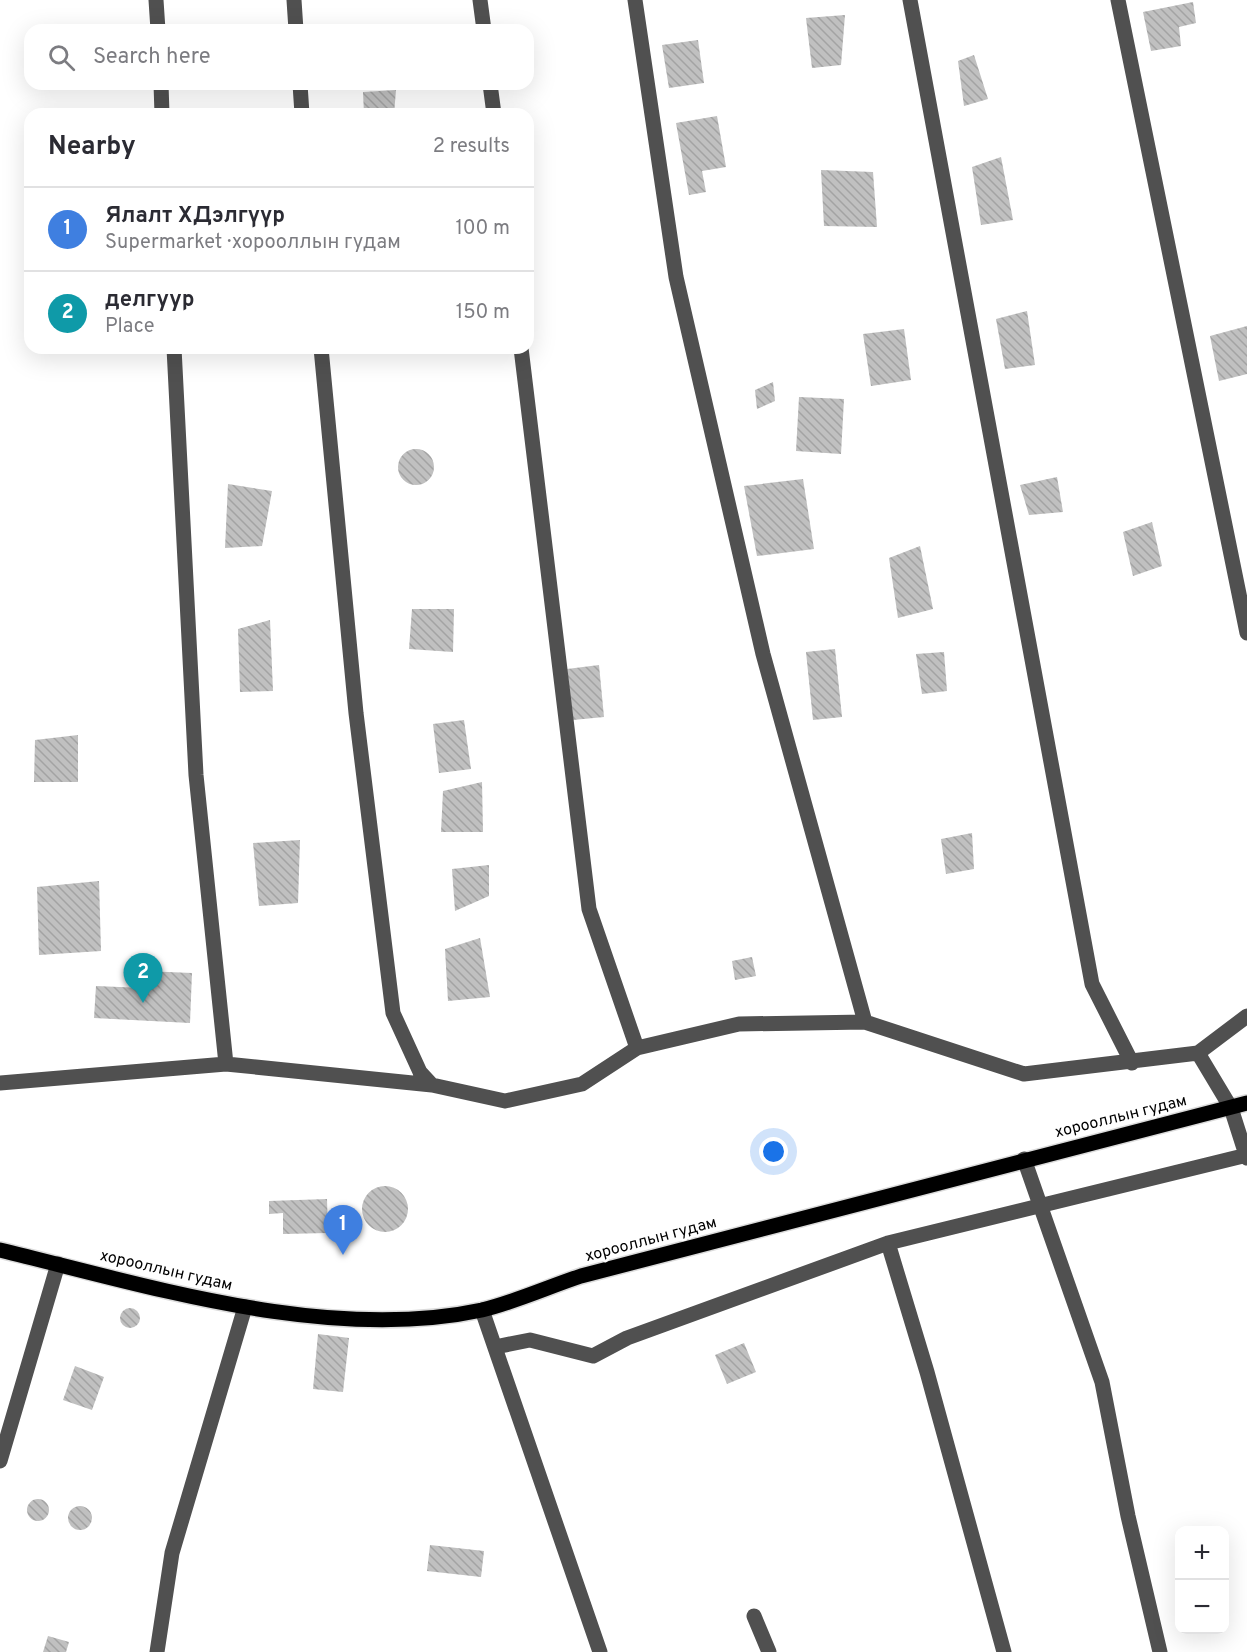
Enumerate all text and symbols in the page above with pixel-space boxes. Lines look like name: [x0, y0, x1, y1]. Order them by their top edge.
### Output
search box: [24, 24, 534, 90]
icon: search: [45, 41, 78, 74]
text: Search here: [93, 44, 211, 71]
text: Nearby: [48, 131, 136, 164]
text: 2 results: [433, 134, 510, 160]
text: Ялалт ХДэлгүүр: [105, 203, 285, 230]
text: 1: [64, 216, 72, 242]
text: 100 m: [455, 216, 510, 242]
text: Supermarket · хорооллын гудам: [105, 230, 401, 256]
text: делгуур: [105, 287, 194, 314]
text: 2: [61, 300, 74, 326]
text: 150 m: [456, 300, 510, 326]
text: Place: [105, 314, 155, 340]
pin: 2: [124, 954, 162, 1003]
street label: хорооллын гудам: [1053, 1091, 1189, 1143]
your location: [759, 1137, 788, 1166]
pin: 1: [324, 1206, 362, 1255]
street label: хорооллын гудам: [583, 1213, 719, 1267]
street label: хорооллын гудам: [98, 1246, 234, 1296]
map controls: [1175, 1526, 1229, 1634]
button: +: [1175, 1526, 1229, 1580]
button: −: [1175, 1580, 1229, 1634]

